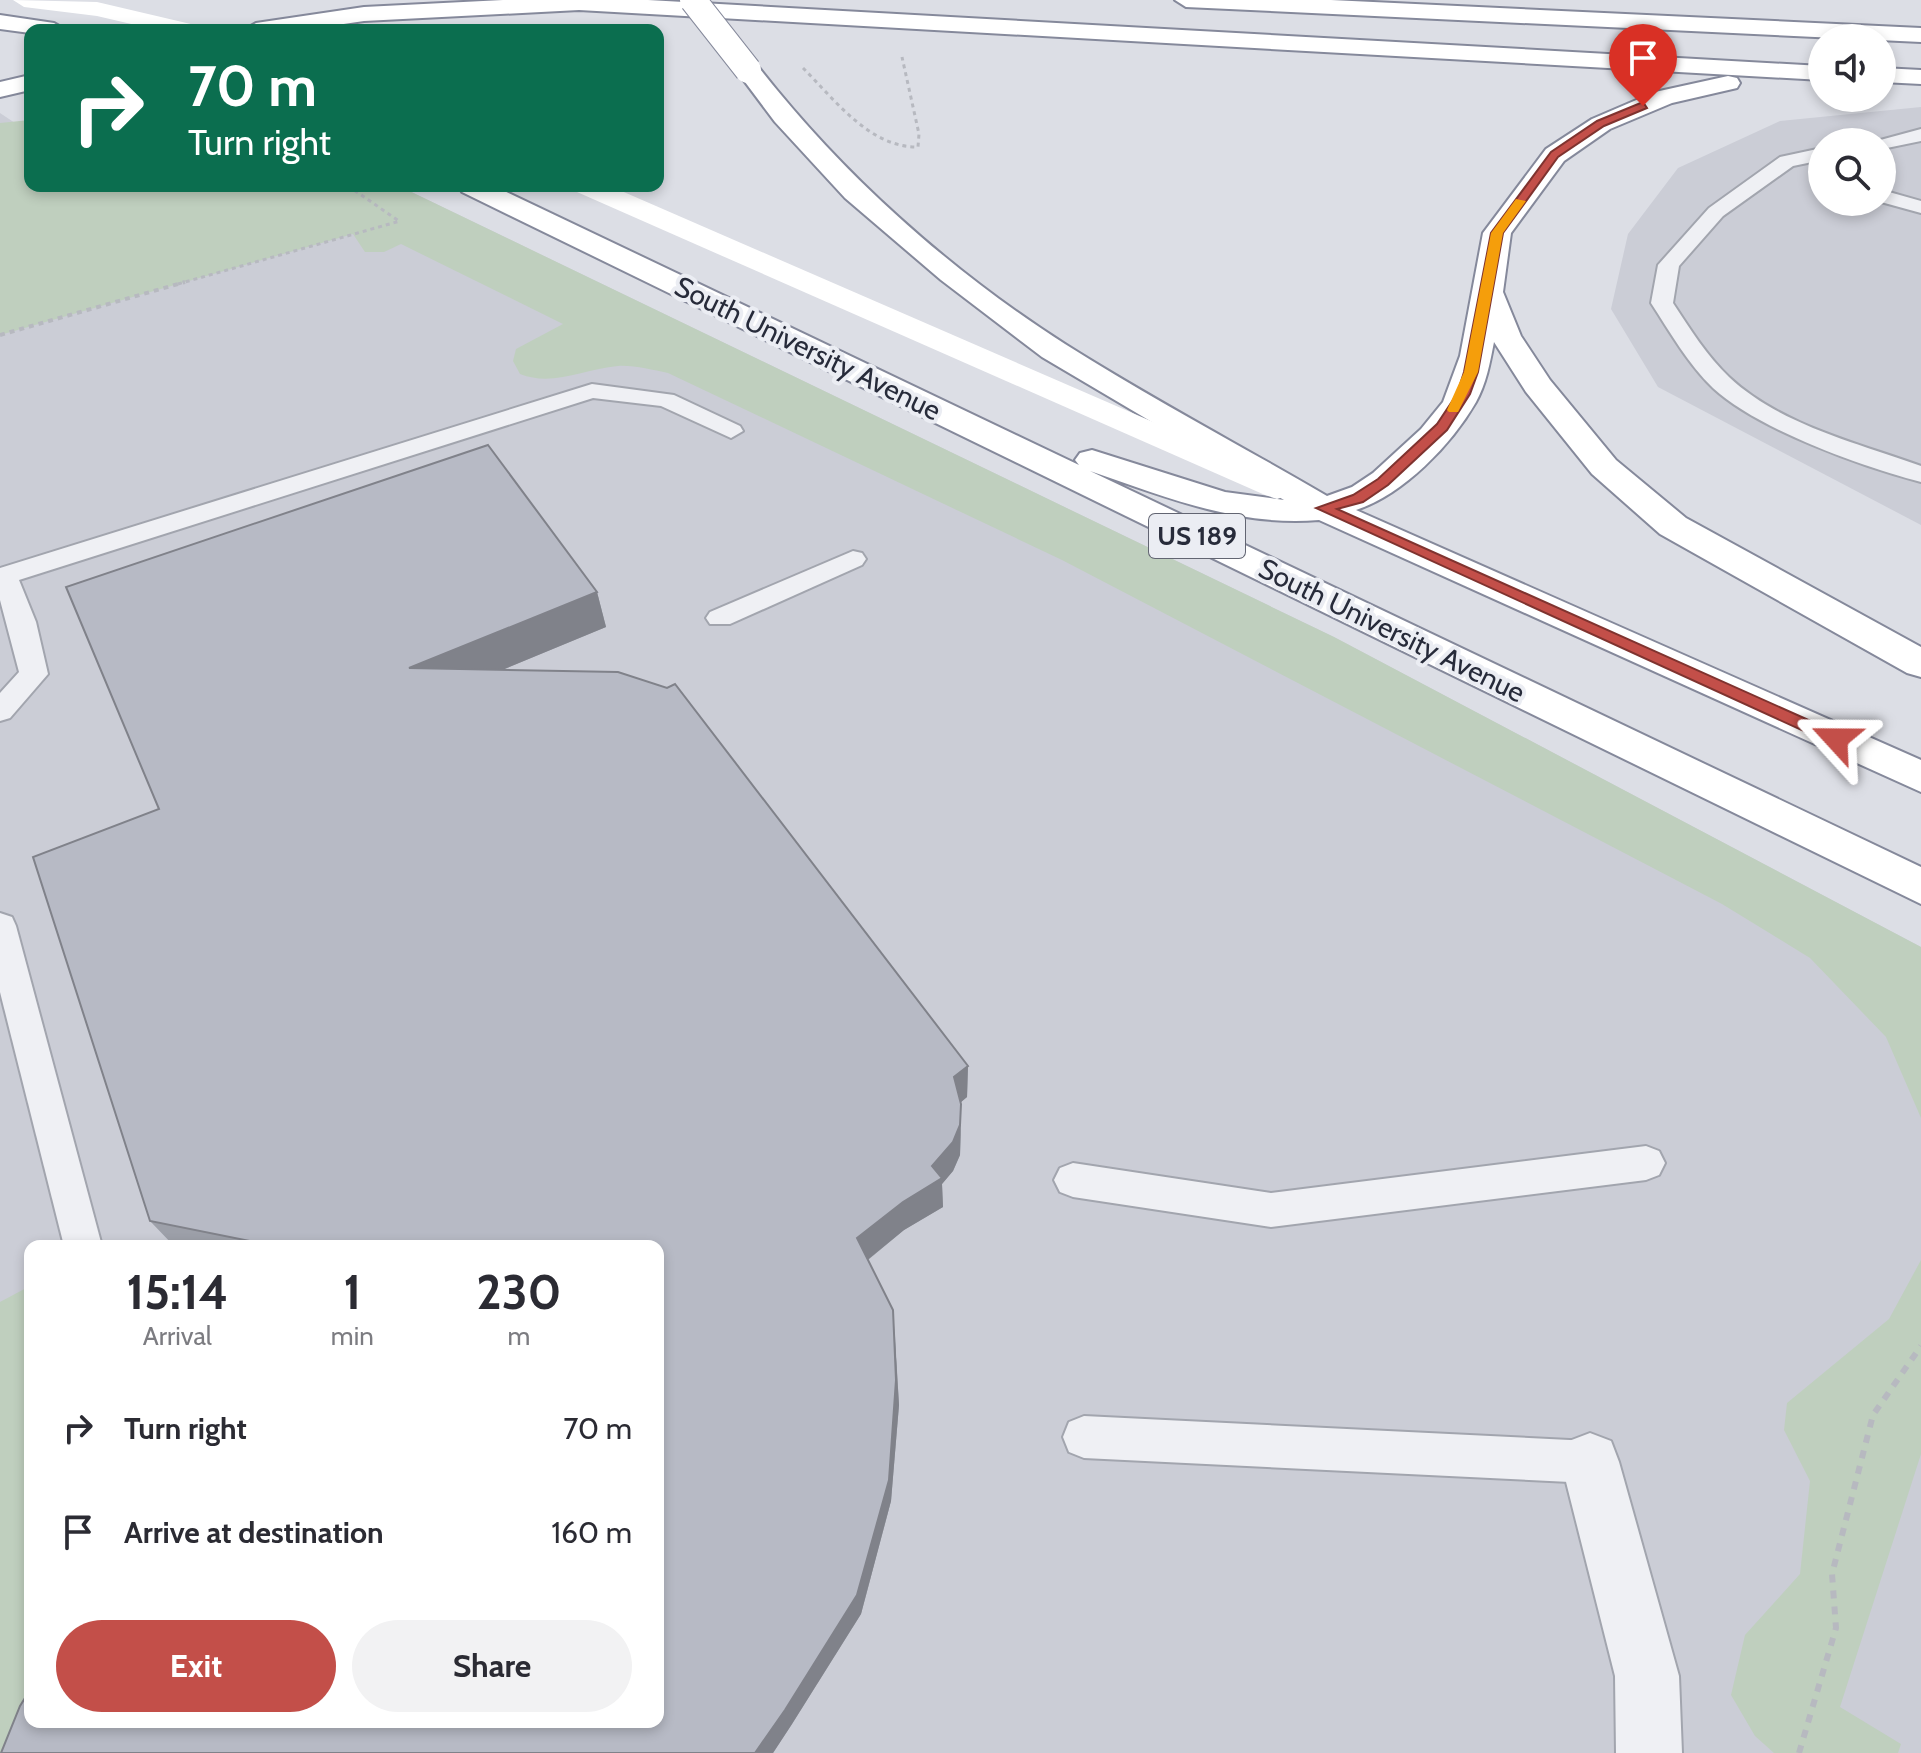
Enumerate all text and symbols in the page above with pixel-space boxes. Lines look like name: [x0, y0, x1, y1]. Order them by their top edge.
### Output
pin: [1609, 24, 1677, 106]
map controls: [1808, 24, 1896, 216]
button: sound: [1808, 24, 1896, 112]
icon: arrive: [1621, 36, 1665, 80]
text: 70 m: [188, 52, 317, 120]
icon: right: [56, 56, 160, 160]
text: Turn right: [188, 120, 331, 164]
button: search: [1808, 128, 1896, 216]
street label: South University Avenue: [669, 269, 947, 427]
road number: US 189: [1149, 514, 1245, 558]
street label: South University Avenue: [1253, 551, 1531, 709]
position arrow: [1794, 697, 1878, 781]
text: 15:14: [127, 1263, 228, 1321]
text: 1: [343, 1263, 361, 1321]
text: 230: [476, 1263, 561, 1321]
text: Arrival: [143, 1320, 212, 1352]
text: min: [331, 1320, 374, 1352]
text: m: [507, 1320, 530, 1352]
icon: right: [56, 1406, 100, 1450]
text: Turn right: [124, 1410, 247, 1447]
text: 70 m: [563, 1410, 632, 1447]
icon: arrive: [56, 1510, 100, 1554]
text: Arrive at destination: [124, 1514, 384, 1551]
text: 160 m: [551, 1514, 632, 1551]
button: Exit: [56, 1620, 336, 1712]
button: Share: [352, 1620, 632, 1712]

